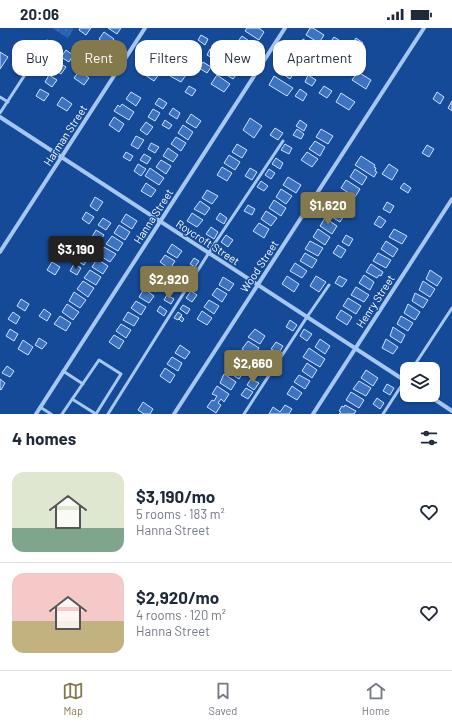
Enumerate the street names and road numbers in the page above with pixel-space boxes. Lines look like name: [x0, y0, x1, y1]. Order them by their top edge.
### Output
street label: Harman Street: [41, 102, 89, 168]
street label: Hanna Street: [131, 186, 175, 246]
street label: Roycroft Street: [174, 217, 242, 267]
street label: Wood Street: [237, 238, 281, 294]
street label: Henry Street: [353, 272, 397, 330]

